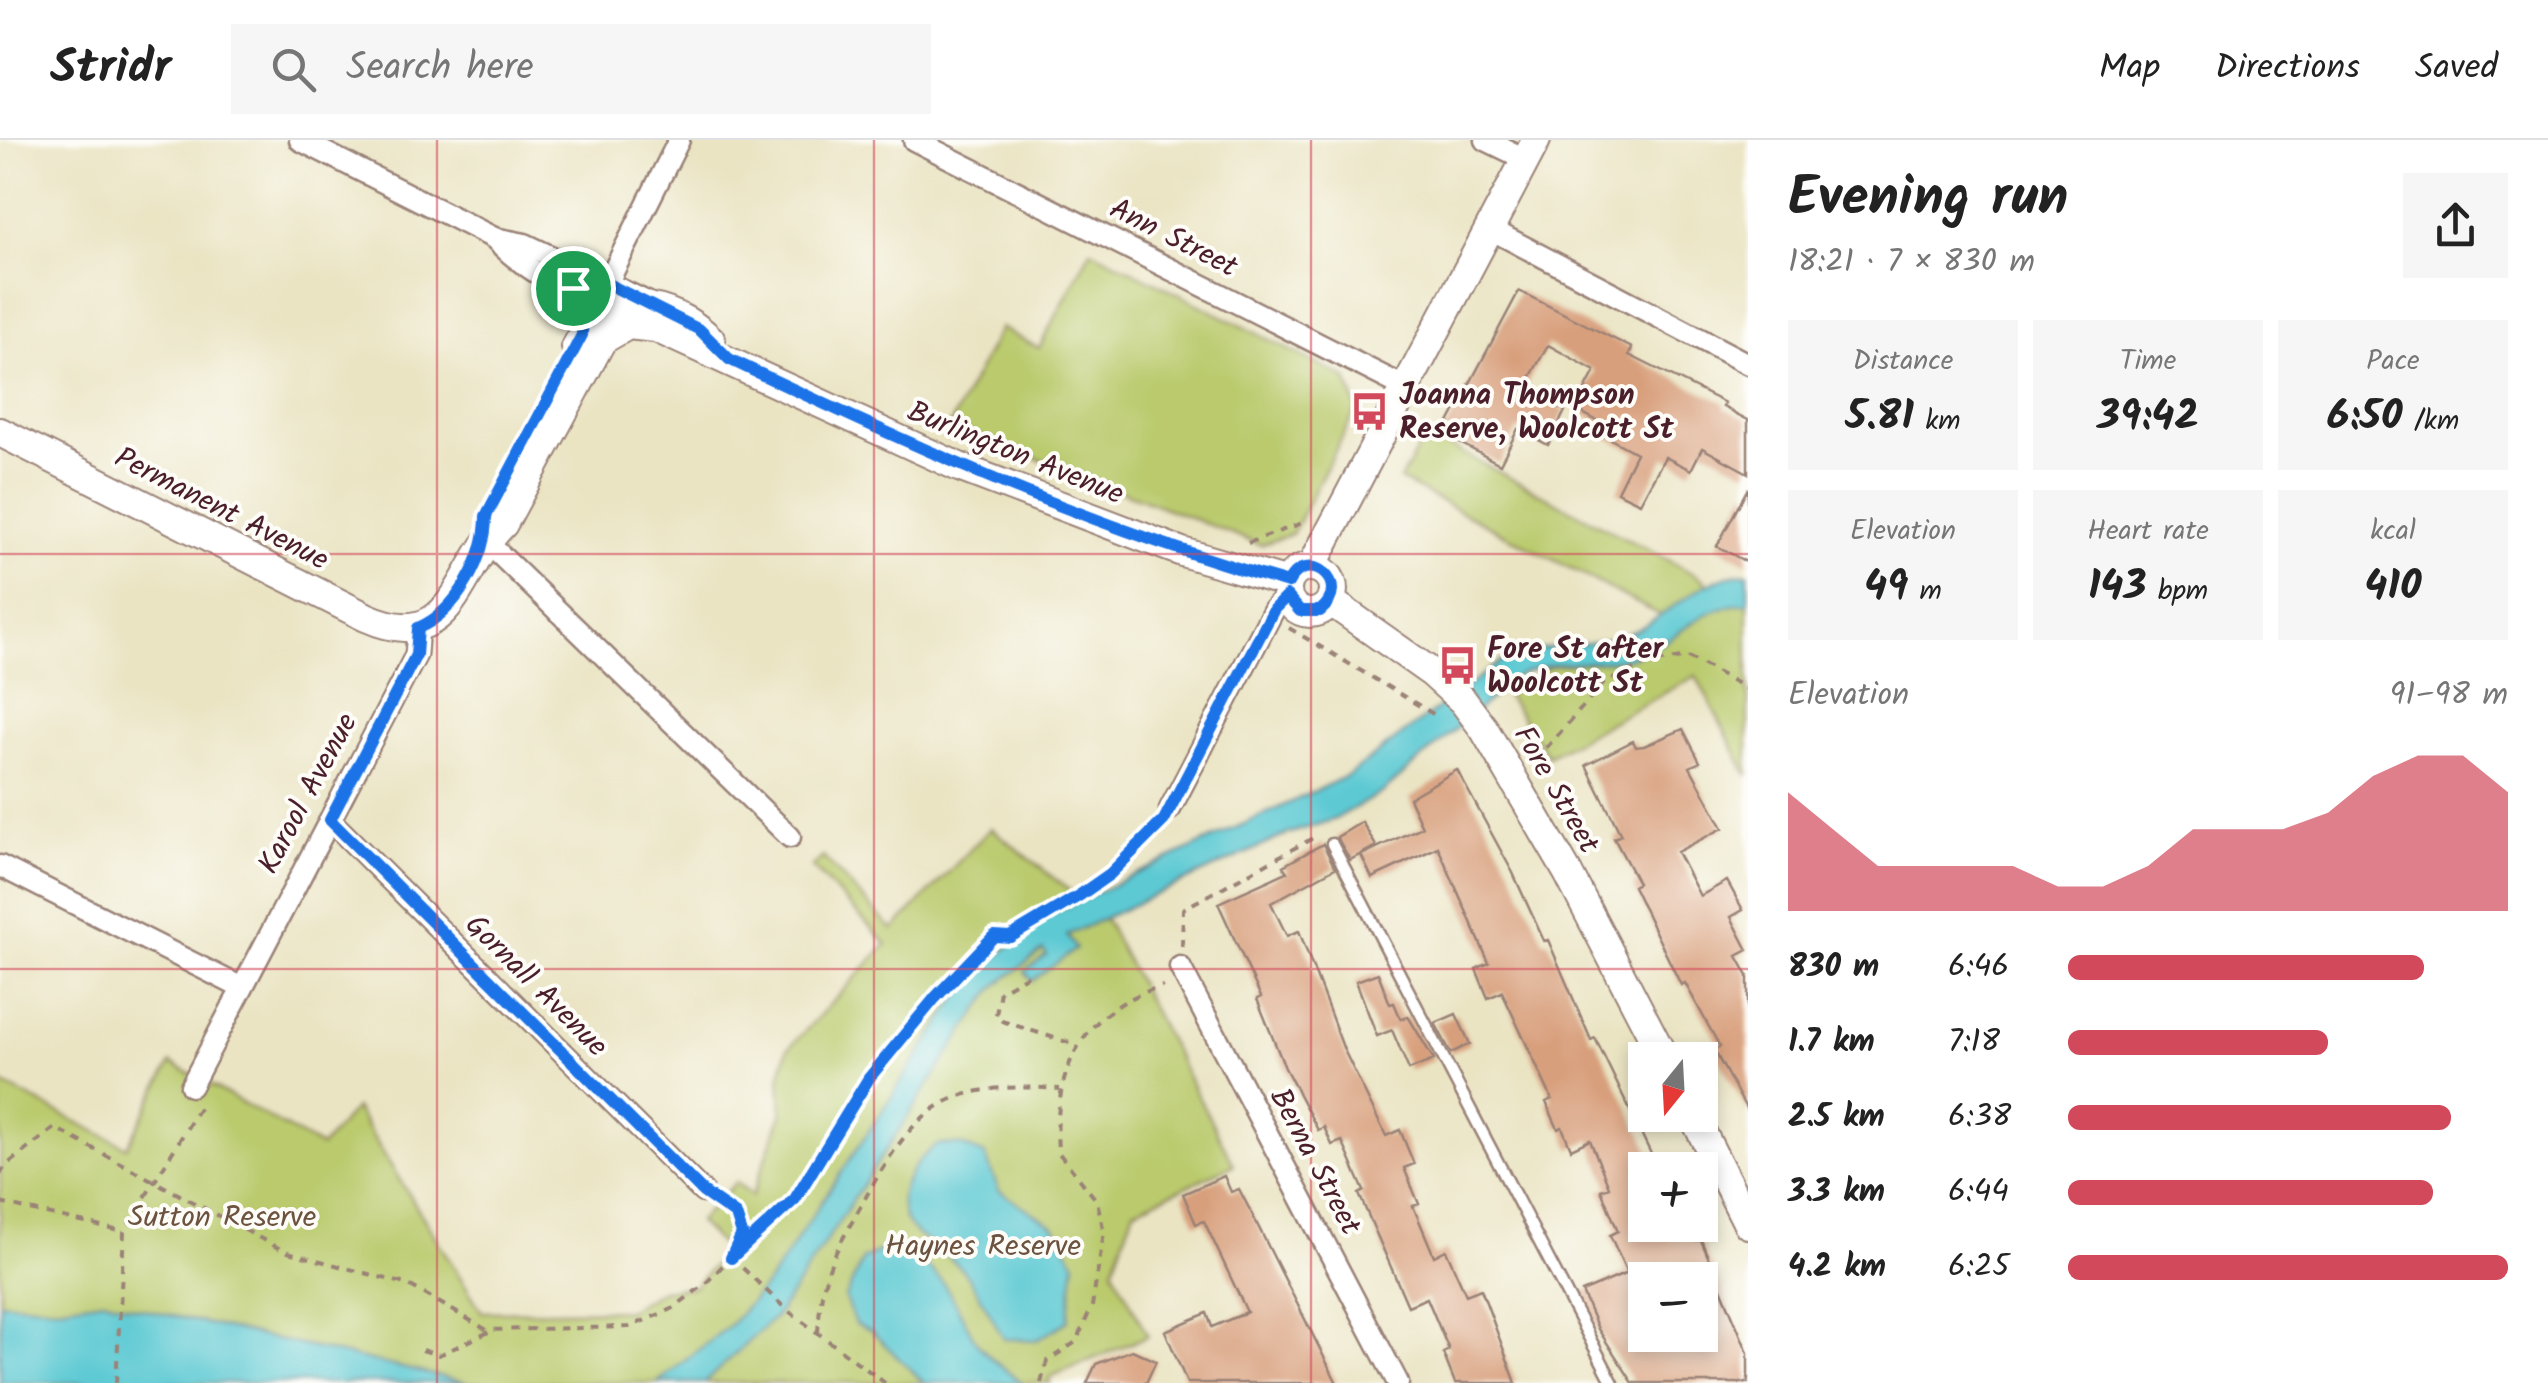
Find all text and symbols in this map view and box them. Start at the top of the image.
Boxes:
search box [231,24,931,114]
text: Stridr [50,31,171,107]
text: Search here [346,39,534,99]
text: Map [2099,41,2160,97]
text: Directions [2215,41,2360,97]
text: Saved [2415,41,2498,97]
icon: search [266,42,321,97]
text: Evening run [1788,156,2068,243]
button: share [2403,173,2508,278]
street label: Ann Street [1101,186,1246,292]
text: 18:21 · 7 × 830 m [1788,237,2035,288]
pin [531,246,616,331]
icon: arrive [546,261,601,316]
text: Distance [1853,339,1953,384]
text: Time [2120,339,2176,384]
text: Pace [2366,339,2420,384]
place label: Joanna Thompson Reserve, Woolcott St [1399,372,1674,454]
text: 5.81 [1845,384,1914,451]
text: 39:42 [2097,384,2199,451]
text: 6:50 [2327,384,2403,451]
street label: Burlington Avenue [900,389,1131,519]
bus stop icon: Joanna Thompson Reserve, Woolcott St [1348,390,1390,432]
text: km [1914,399,1961,444]
text: /km [2403,399,2459,444]
street label: Permanent Avenue [105,435,337,585]
text: Elevation [1850,509,1956,554]
text: Heart rate [2087,509,2209,554]
text: kcal [2370,509,2416,554]
text: 49 [1864,554,1908,621]
text: 143 [2088,554,2146,621]
text: 410 [2364,554,2422,621]
text: m [1908,569,1942,614]
text: bpm [2146,569,2208,614]
place label: Fore St after Woolcott St [1487,626,1664,708]
bus stop icon: Fore St after Woolcott St [1436,644,1478,686]
text: Elevation [1788,670,1909,721]
text: 91–98 m [2390,670,2508,721]
street label: Karool Avenue [246,705,371,883]
street label: Fore Street [1499,717,1611,863]
street label: Gornall Avenue [453,903,619,1069]
text: 830 m [1788,942,1879,993]
text: 6:46 [1948,942,2009,993]
text: 1.7 km [1788,1017,1875,1068]
text: 7:18 [1948,1017,2000,1068]
north arrow [1628,1042,1718,1132]
map controls [1628,1042,1718,1352]
street label: Berna Street [1255,1080,1373,1244]
text: 2.5 km [1788,1092,1885,1143]
text: 6:38 [1948,1092,2011,1143]
button: + [1628,1152,1718,1242]
text: 3.3 km [1788,1167,1885,1218]
text: 6:44 [1948,1167,2009,1218]
park label: Sutton Reserve [128,1194,316,1242]
park label: Haynes Reserve [885,1223,1081,1271]
text: 4.2 km [1788,1242,1886,1293]
text: 6:25 [1948,1242,2009,1293]
button: − [1628,1262,1718,1352]

